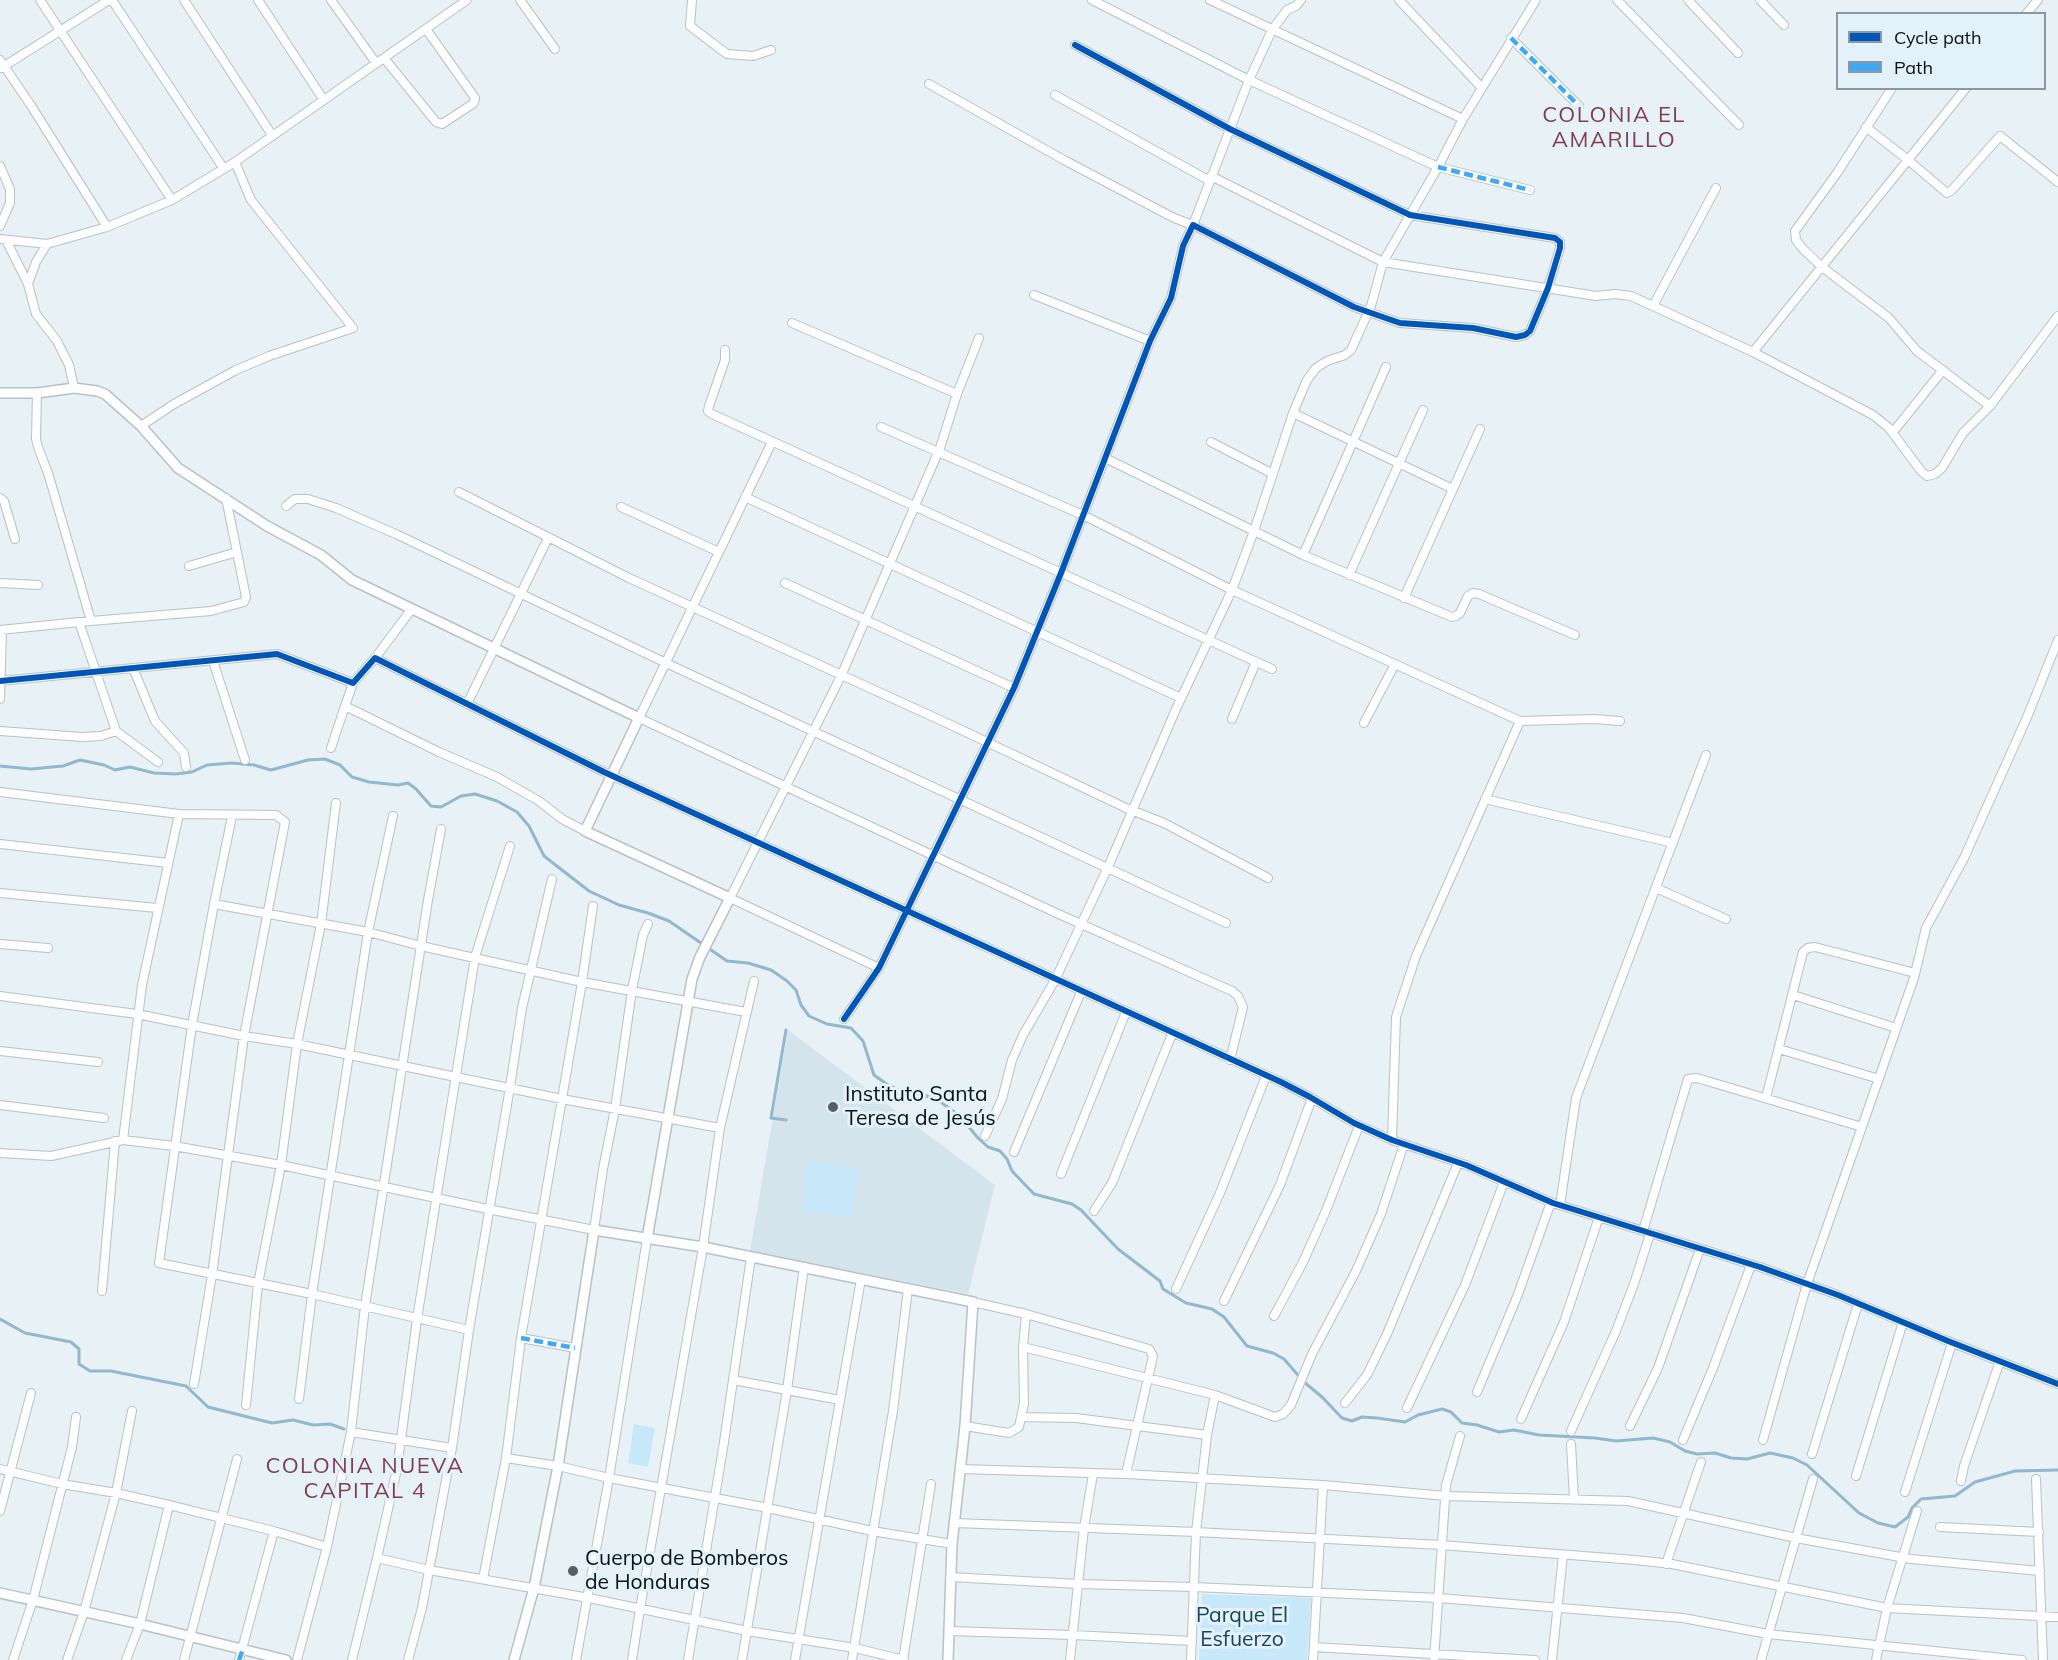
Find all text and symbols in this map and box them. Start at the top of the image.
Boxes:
legend [1836,12,2046,90]
text: Cycle path [1894,26,1981,49]
text: Path [1894,56,1933,79]
district label: COLONIA EL AMARILLO [1542,102,1686,154]
place label: Instituto Santa Teresa de Jesús [845,1082,996,1132]
marker: Instituto Santa Teresa de Jesús [826,1100,840,1114]
district label: COLONIA NUEVA CAPITAL 4 [266,1453,464,1504]
place label: Cuerpo de Bomberos de Honduras [585,1546,788,1596]
marker: Cuerpo de Bomberos de Honduras [566,1564,580,1578]
park label: Parque El Esfuerzo [1196,1603,1288,1653]

